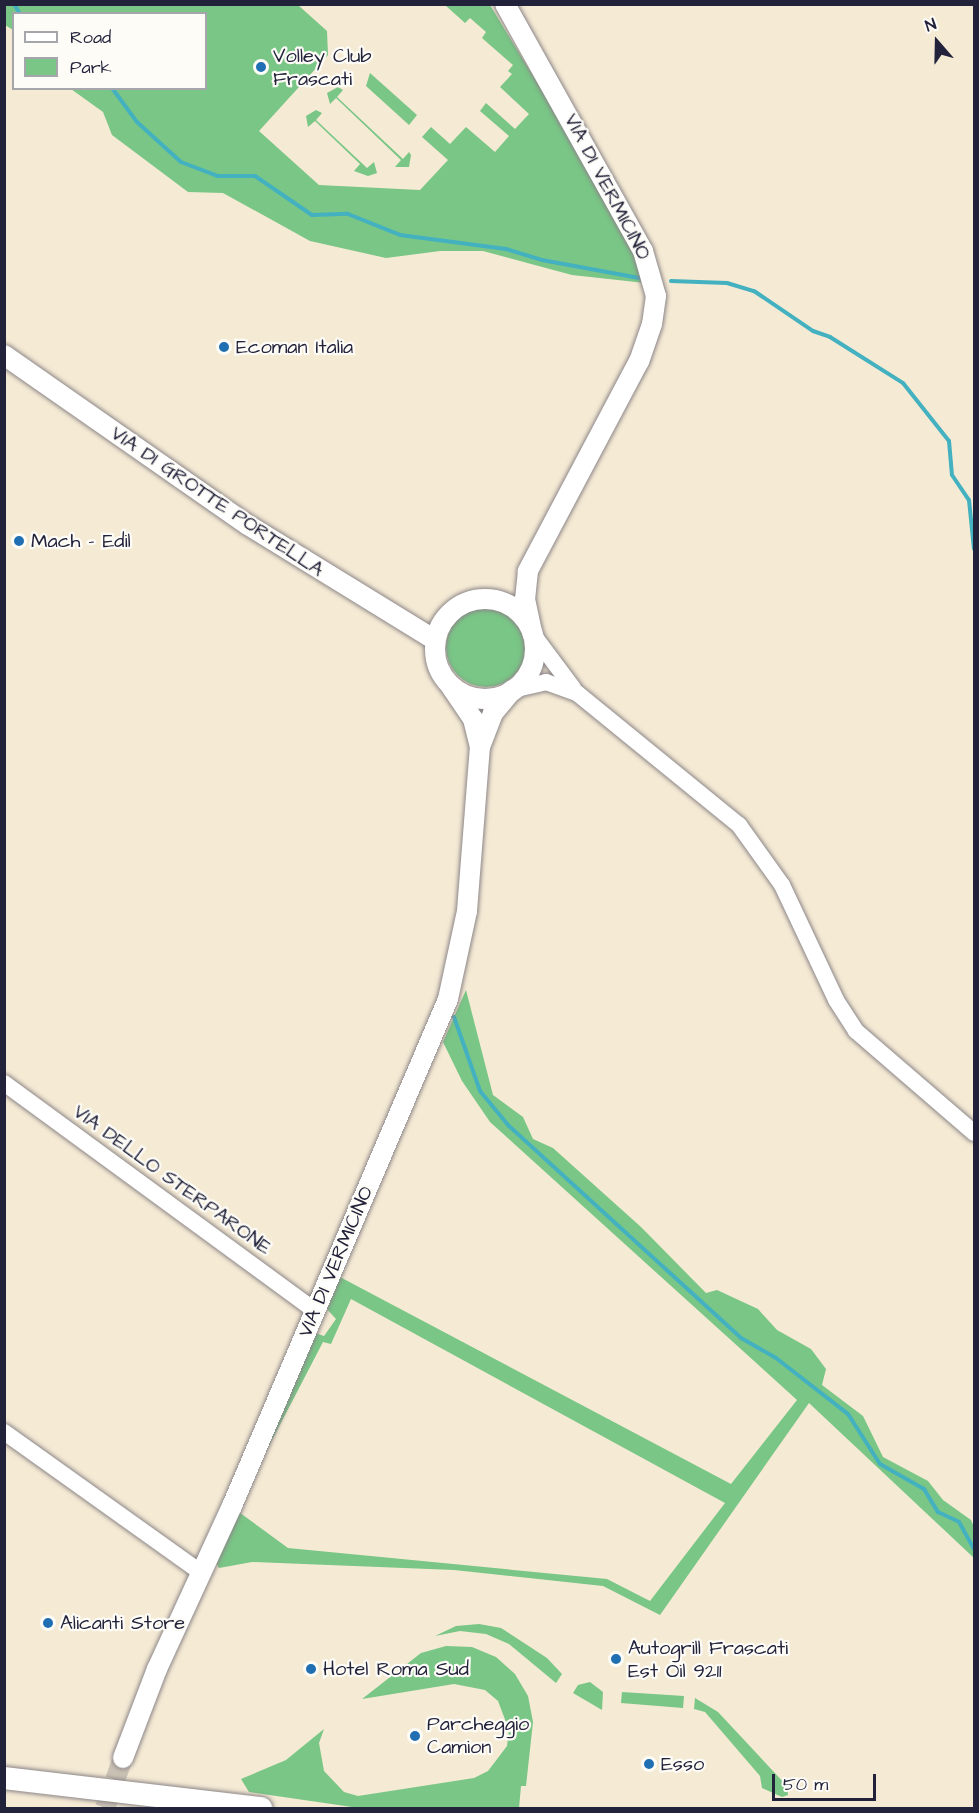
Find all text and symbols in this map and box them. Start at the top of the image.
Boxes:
legend [12,12,207,90]
north arrow [907,12,967,72]
text: N [922,13,939,37]
text: Road [70,25,111,50]
place label: Volley Club Frascati [273,44,372,91]
text: Park [70,55,112,80]
marker: Volley Club Frascati [254,60,268,74]
street label: VIA DI VERMICINO [558,110,656,264]
place label: Ecoman Italia [236,335,353,359]
marker: Ecoman Italia [217,340,231,354]
street label: VIA DI GROTTE PORTELLA [106,422,328,582]
place label: Mach - Edil [31,529,131,553]
marker: Mach - Edil [12,534,26,548]
street label: VIA DELLO STERPARONE [68,1100,276,1260]
street label: VIA DI VERMICINO [293,1183,379,1341]
place label: Alicanti Store [60,1611,185,1635]
marker: Alicanti Store [41,1616,55,1630]
place label: Autogrill Frascati Est Oil 9211 [628,1636,788,1683]
marker: Autogrill Frascati Est Oil 9211 [609,1652,623,1666]
place label: Hotel Roma Sud [323,1657,469,1681]
marker: Hotel Roma Sud [304,1662,318,1676]
place label: Parcheggio Camion [427,1712,529,1759]
marker: Parcheggio Camion [408,1729,422,1743]
place label: Esso [661,1752,704,1776]
marker: Esso [642,1757,656,1771]
scale bar [775,1762,878,1800]
text: 50 m [783,1772,828,1797]

